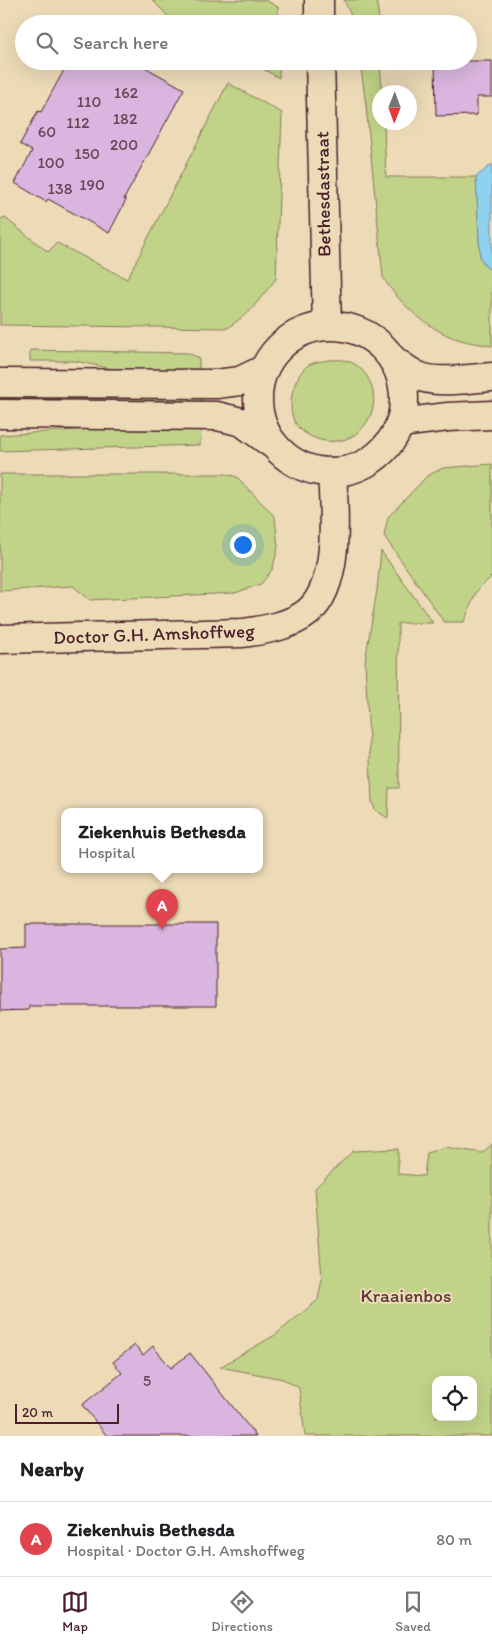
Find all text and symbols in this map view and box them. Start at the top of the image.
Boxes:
search box [15,15,477,70]
icon: search [33,29,61,57]
text: Search here [73,31,168,54]
house number: 162 [114,83,139,102]
north arrow [372,85,417,130]
house number: 110 [77,92,101,111]
house number: 182 [113,109,138,128]
house number: 112 [66,113,90,132]
house number: 60 [38,122,56,141]
street label: Bethesdastraat [310,131,336,257]
house number: 200 [110,135,138,154]
house number: 150 [74,144,100,163]
house number: 100 [37,153,65,172]
house number: 190 [79,175,105,194]
house number: 138 [48,179,73,198]
your location [230,532,256,558]
street label: Doctor G.H. Amshoffweg [53,619,255,649]
popup [61,808,263,873]
text: Ziekenhuis Bethesda [78,820,246,843]
text: Hospital [78,843,135,862]
pin: A [146,889,178,930]
park label: Kraaienbos [361,1284,451,1307]
house number: 5 [143,1371,151,1390]
map controls [432,1376,477,1421]
button: locate [432,1376,477,1421]
scale bar [15,1401,119,1424]
text: 20 m [22,1404,53,1421]
text: Nearby [20,1456,84,1481]
text: Ziekenhuis Bethesda [67,1518,235,1541]
text: A [31,1530,41,1549]
text: 80 m [436,1530,472,1549]
text: Hospital · Doctor G.H. Amshoffweg [67,1541,305,1560]
tab: Map [61,1588,89,1635]
tab: Directions [211,1588,273,1635]
tab: Saved [395,1588,431,1635]

